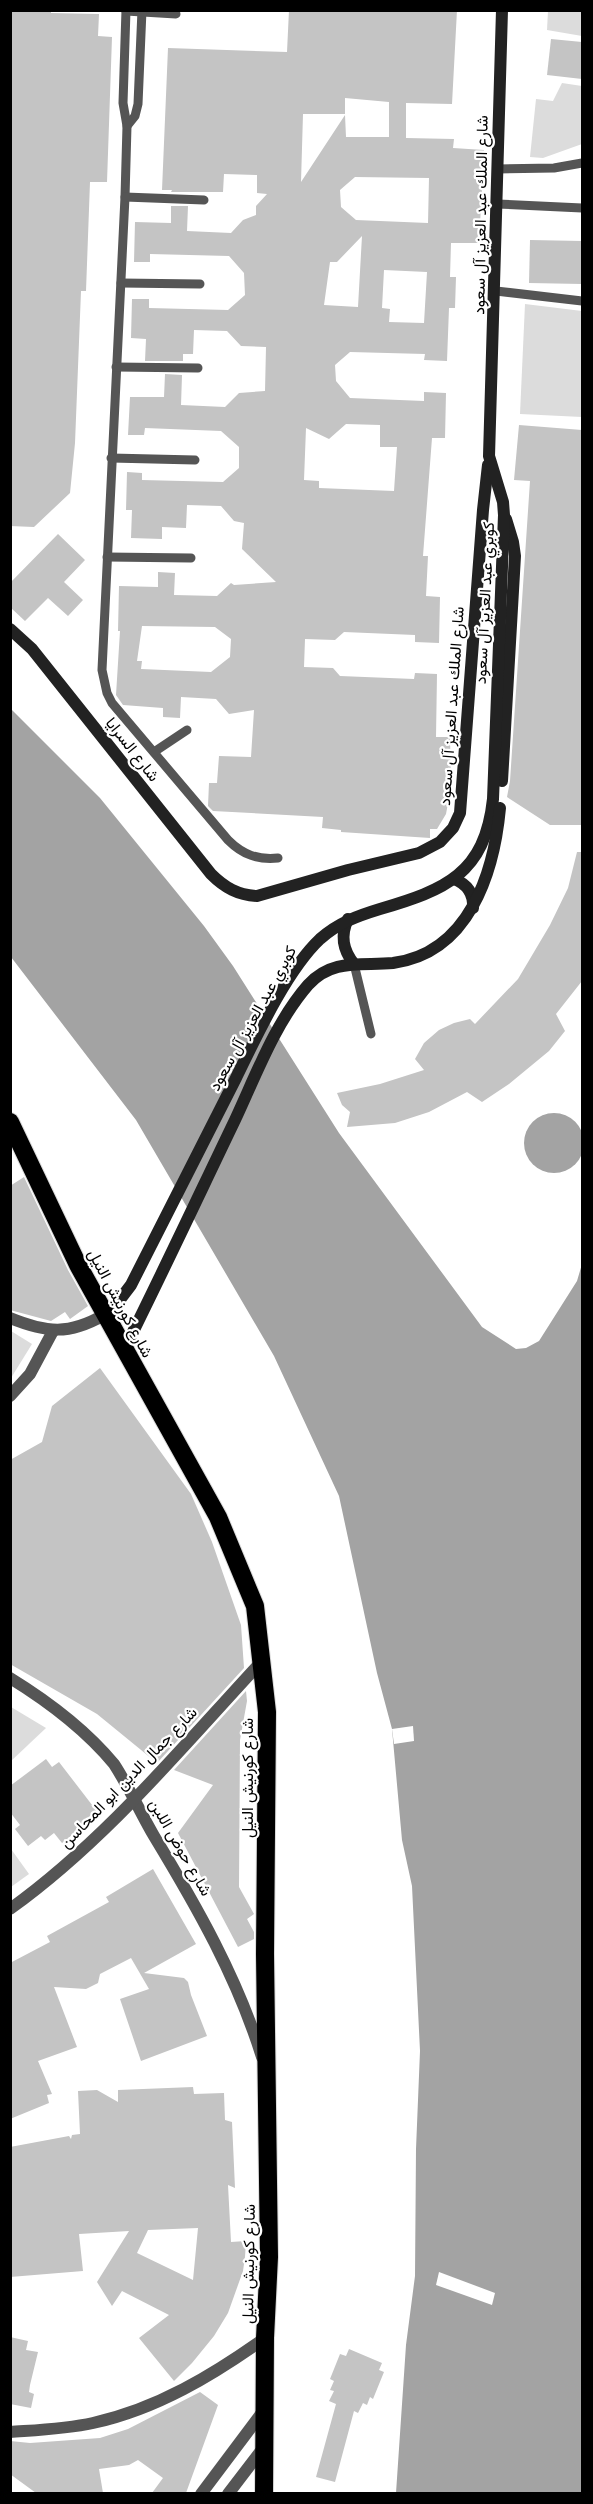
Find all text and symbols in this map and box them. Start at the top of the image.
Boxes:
street label: شارع الملك عبد العزيز آل سعود [467,115,494,315]
street label: كوبري عبد العزيز آل سعود [469,521,502,685]
street label: شارع الملك عبد العزيز آل سعود [433,606,470,806]
street label: شارع السرايا [100,712,165,786]
street label: كوبري عبد العزيز آل سعود [203,942,304,1096]
street label: شارع كورنيش النيل [82,1245,159,1362]
street label: شارع جمال الدين ابو المحاسن [54,1701,202,1853]
street label: شارع كورنيش النيل [236,1718,259,1838]
street label: شارع حوض اللبن [143,1794,218,1900]
street label: شارع كورنيش النيل [236,2204,261,2324]

